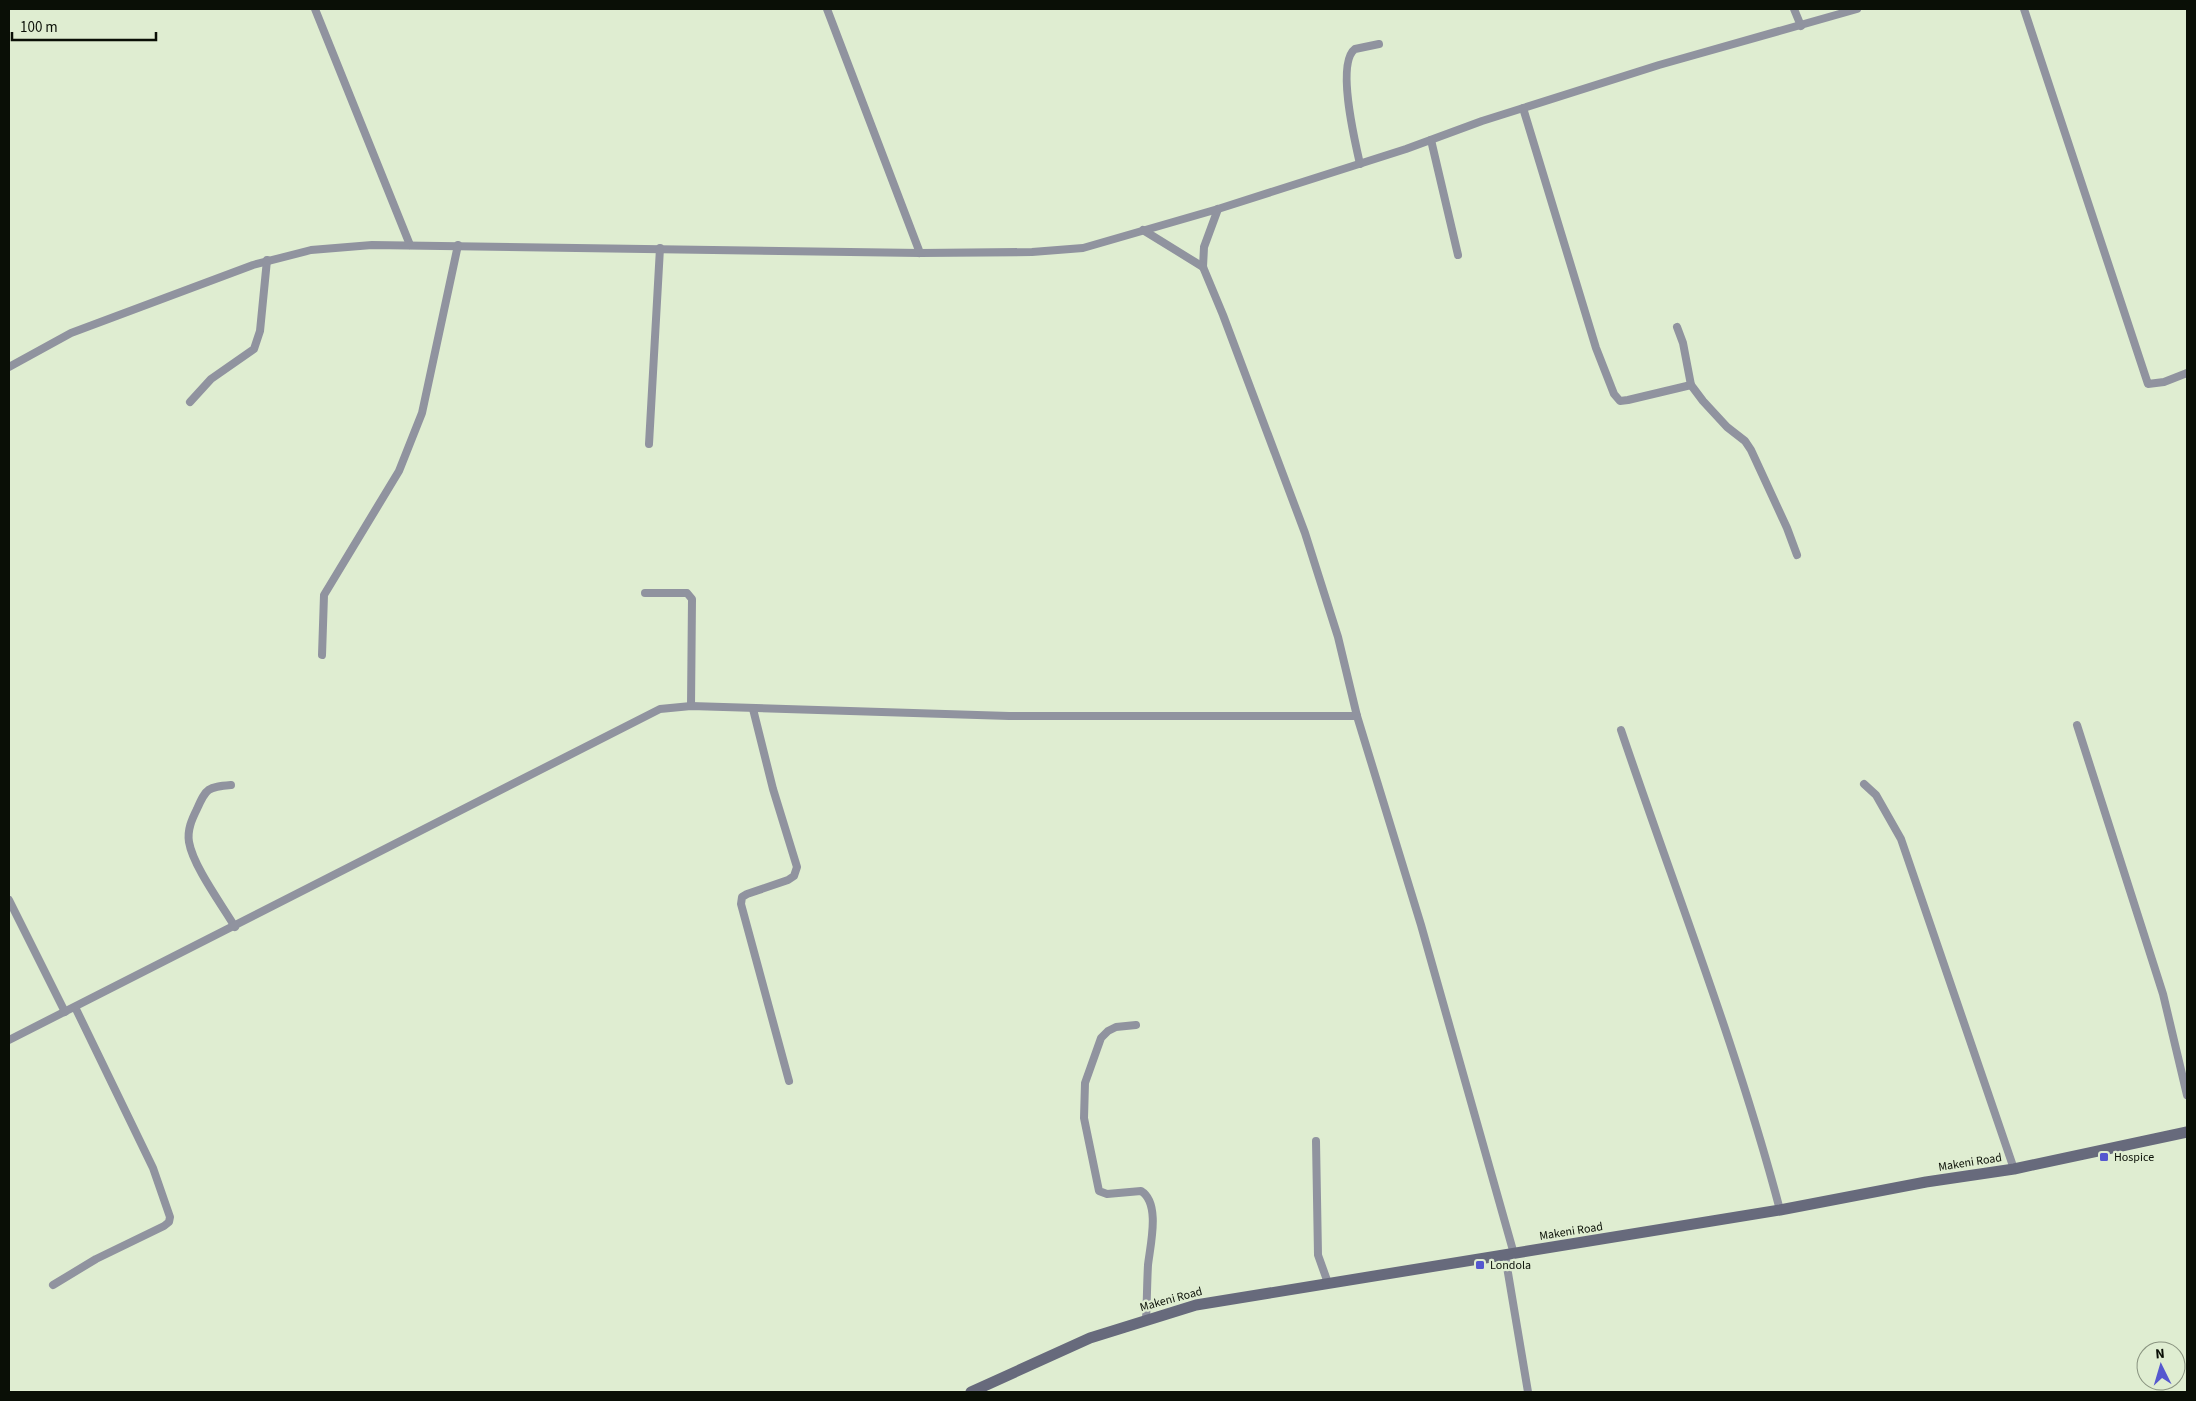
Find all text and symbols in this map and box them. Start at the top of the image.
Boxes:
scale bar [12,10,156,42]
text: 100 m [20,17,58,38]
street label: Makeni Road [1937,1149,2003,1176]
place label: Hospice [2114,1149,2154,1166]
marker: Hospice [2098,1151,2110,1163]
street label: Makeni Road [1538,1218,1604,1245]
place label: Londola [1490,1257,1531,1274]
marker: Londola [1474,1259,1486,1271]
street label: Makeni Road [1138,1283,1204,1316]
north arrow [2136,1341,2186,1391]
text: N [2154,1344,2165,1364]

